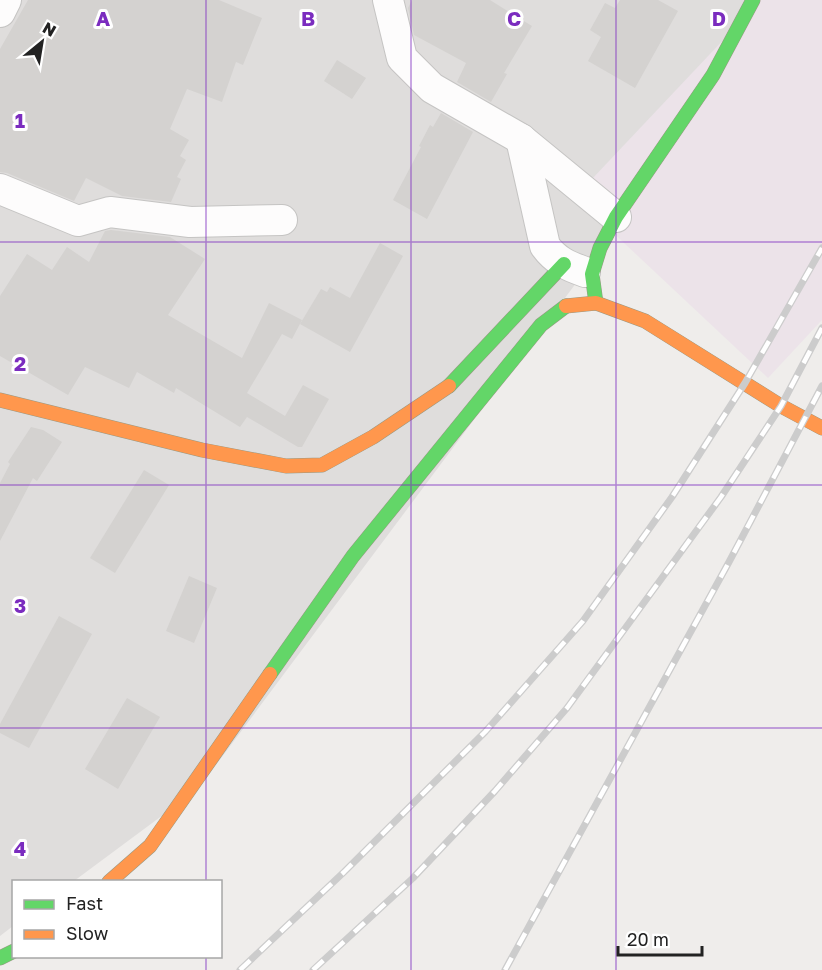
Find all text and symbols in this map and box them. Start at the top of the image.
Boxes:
text: A [96,6,110,30]
text: B [301,6,315,30]
text: C [507,6,521,30]
text: D [712,6,726,30]
north arrow [12,12,72,72]
text: N [39,17,60,41]
text: 1 [15,108,25,132]
text: 2 [14,351,26,375]
text: 3 [14,593,26,617]
text: 4 [14,836,26,860]
legend [12,880,222,958]
text: Fast [66,892,103,914]
scale bar [618,919,702,957]
text: Slow [66,922,109,944]
text: 20 m [627,928,669,950]

